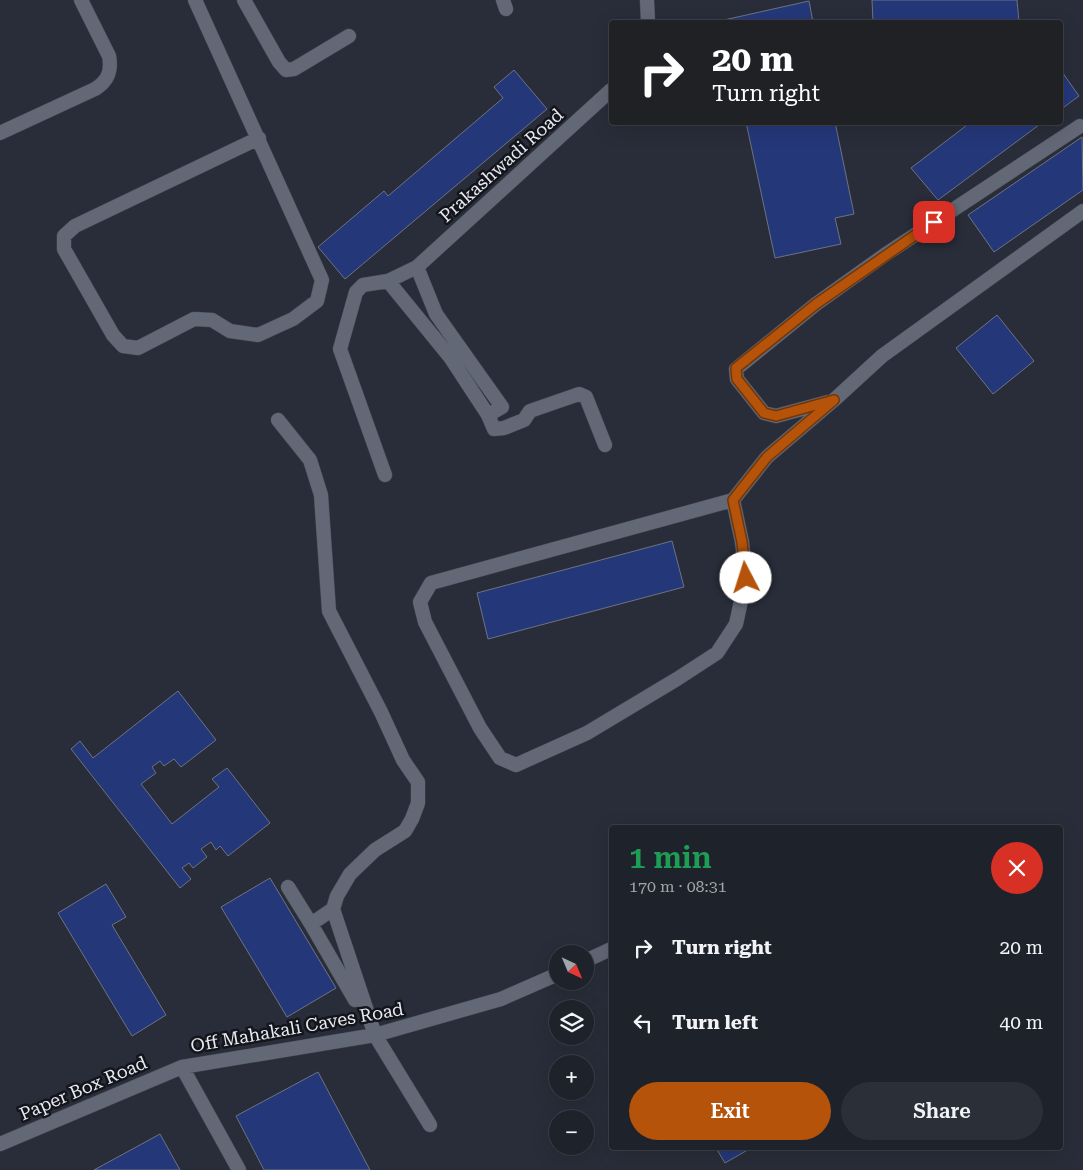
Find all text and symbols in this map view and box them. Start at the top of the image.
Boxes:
text: 20 m [712,39,794,80]
icon: right [629,40,694,105]
text: Turn right [712,81,820,106]
street label: Prakashwadi Road [435,104,568,226]
pin [913,201,955,243]
icon: arrive [920,208,948,236]
position arrow [719,551,771,603]
text: 1 min [629,840,712,875]
button: close [991,842,1043,894]
text: 170 m · 08:31 [629,877,727,896]
icon: right [629,934,657,962]
text: Turn right [672,936,772,959]
text: 20 m [1000,936,1043,959]
north arrow [549,945,594,990]
map controls [549,945,594,1155]
street label: Off Mahakali Caves Road [189,998,406,1056]
button: layers [549,1000,594,1045]
icon: left [629,1009,657,1037]
text: Turn left [672,1011,758,1034]
text: 40 m [1000,1011,1043,1034]
street label: Paper Box Road [16,1051,150,1124]
button: + [549,1055,594,1100]
button: Exit [629,1082,831,1140]
button: Share [841,1082,1043,1140]
button: − [549,1110,594,1155]

